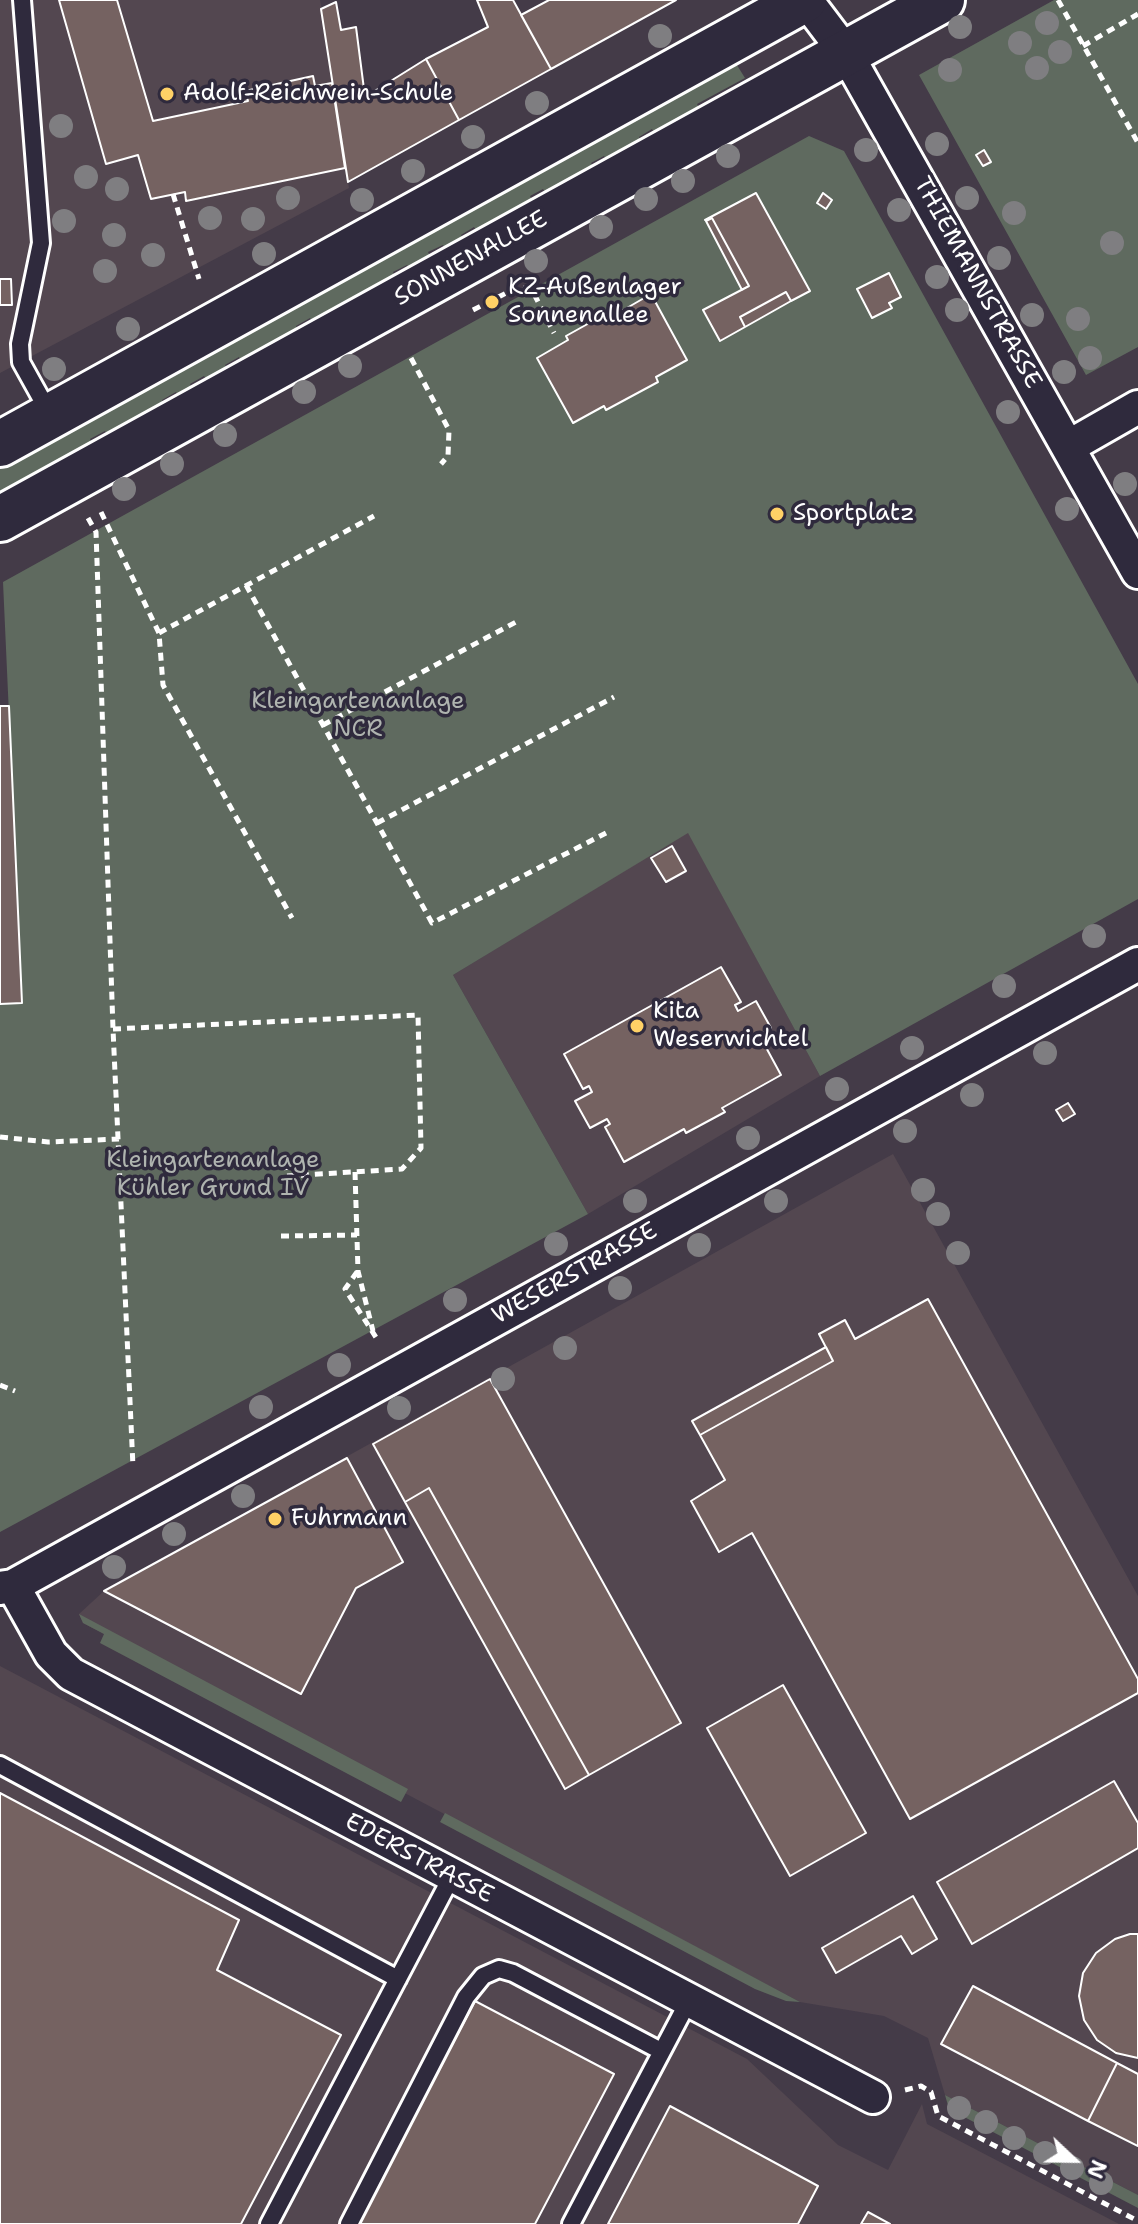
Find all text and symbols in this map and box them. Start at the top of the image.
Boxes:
place label: Adolf-Reichwein-Schule [183,80,453,108]
marker: Adolf-Reichwein-Schule [158,85,176,103]
street label: THIEMANNSTRASSE [907,172,1047,394]
street label: SONNENALLEE [389,205,553,313]
place label: KZ-Außenlager Sonnenallee [508,274,682,330]
marker: KZ-Außenlager Sonnenallee [483,293,501,311]
place label: Sportplatz [793,500,914,528]
marker: Sportplatz [768,505,786,523]
park label: Kleingartenanlage NCR [251,688,465,744]
place label: Kita Weserwichtel [653,998,808,1054]
marker: Kita Weserwichtel [628,1017,646,1035]
park label: Kleingartenanlage Kühler Grund IV [106,1147,320,1203]
street label: WESERSTRASSE [487,1217,663,1331]
place label: Fuhrmann [291,1505,407,1533]
marker: Fuhrmann [266,1510,284,1528]
street label: EDERSTRASSE [340,1808,498,1910]
north arrow [1034,2120,1114,2200]
text: N [1080,2156,1113,2183]

